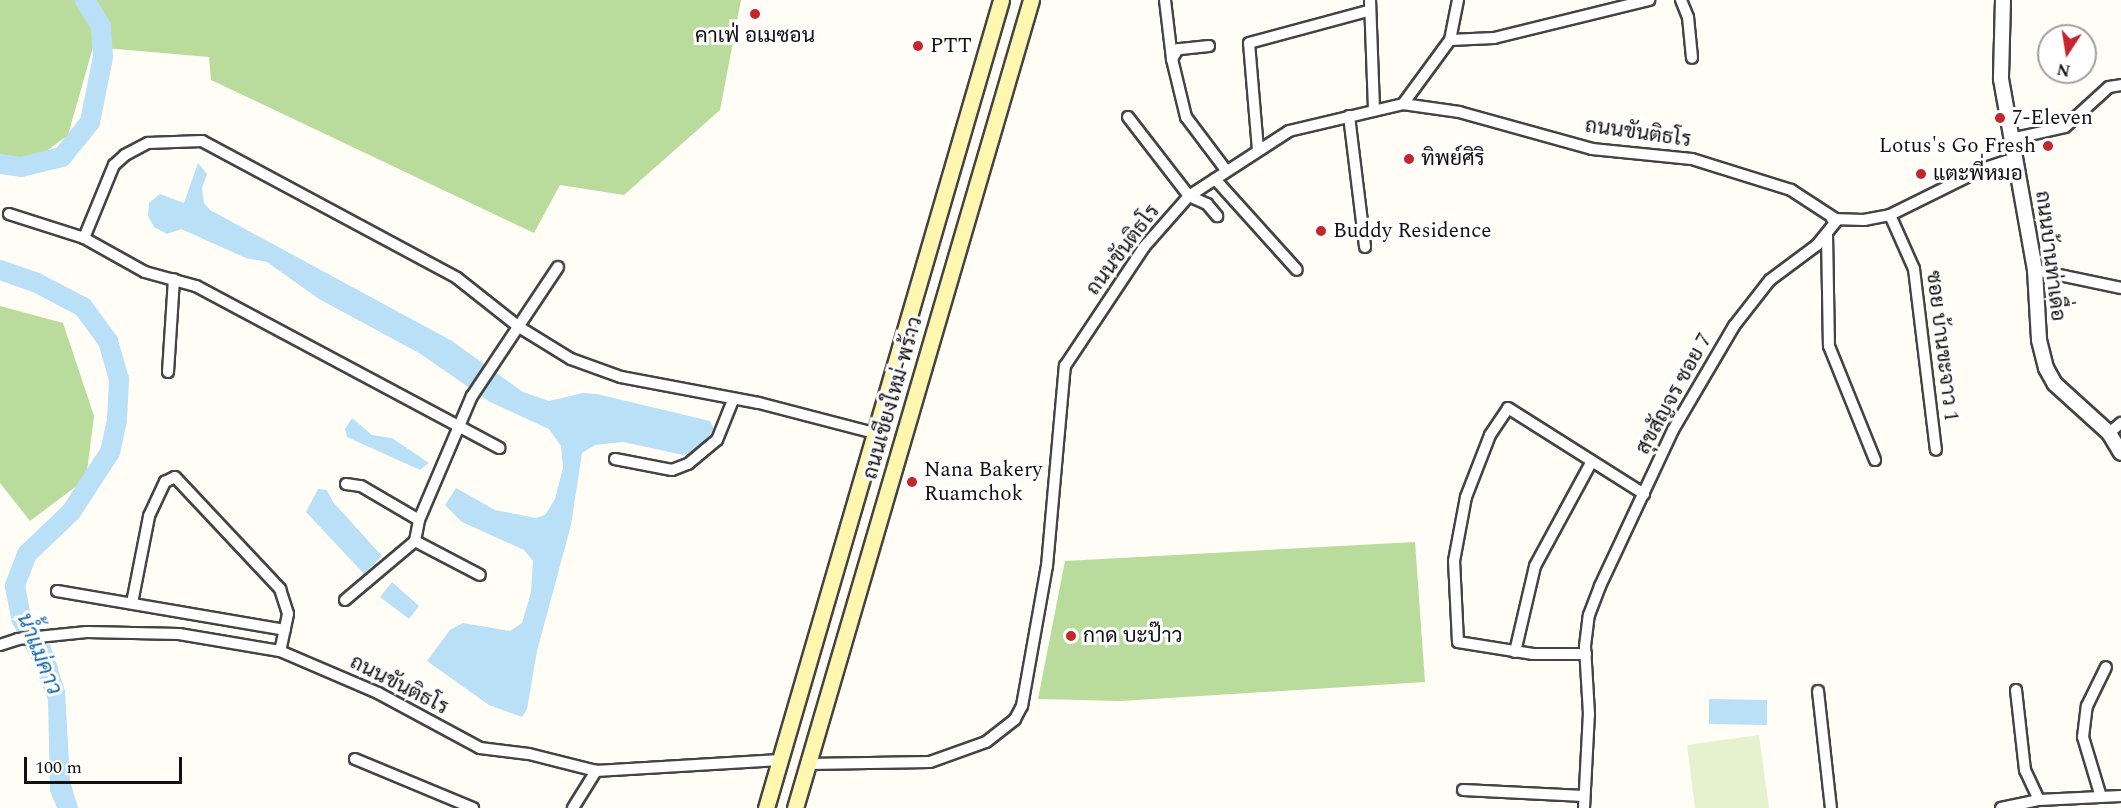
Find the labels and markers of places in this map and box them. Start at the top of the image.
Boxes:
marker: คาเฟ่ อเมซอน [748,7,762,21]
place label: คาเฟ่ อเมซอน [695,23,815,49]
place label: PTT [930,33,972,59]
marker: PTT [911,39,925,53]
place label: 7-Eleven [2012,105,2093,131]
marker: 7-Eleven [1993,111,2007,125]
place label: Lotus's Go Fresh [1879,133,2036,159]
marker: Lotus's Go Fresh [2041,139,2055,153]
place label: ทิพย์ศิริ [1421,146,1485,172]
marker: ทิพย์ศิริ [1402,152,1416,166]
place label: แตะพี่หมอ [1933,161,2023,187]
marker: แตะพี่หมอ [1914,167,1928,181]
place label: Buddy Residence [1333,218,1491,244]
marker: Buddy Residence [1314,224,1328,238]
place label: Nana Bakery Ruamchok [924,457,1042,507]
marker: Nana Bakery Ruamchok [905,475,919,489]
place label: กาด บะป๊าว [1083,623,1182,649]
marker: กาด บะป๊าว [1064,629,1078,643]

